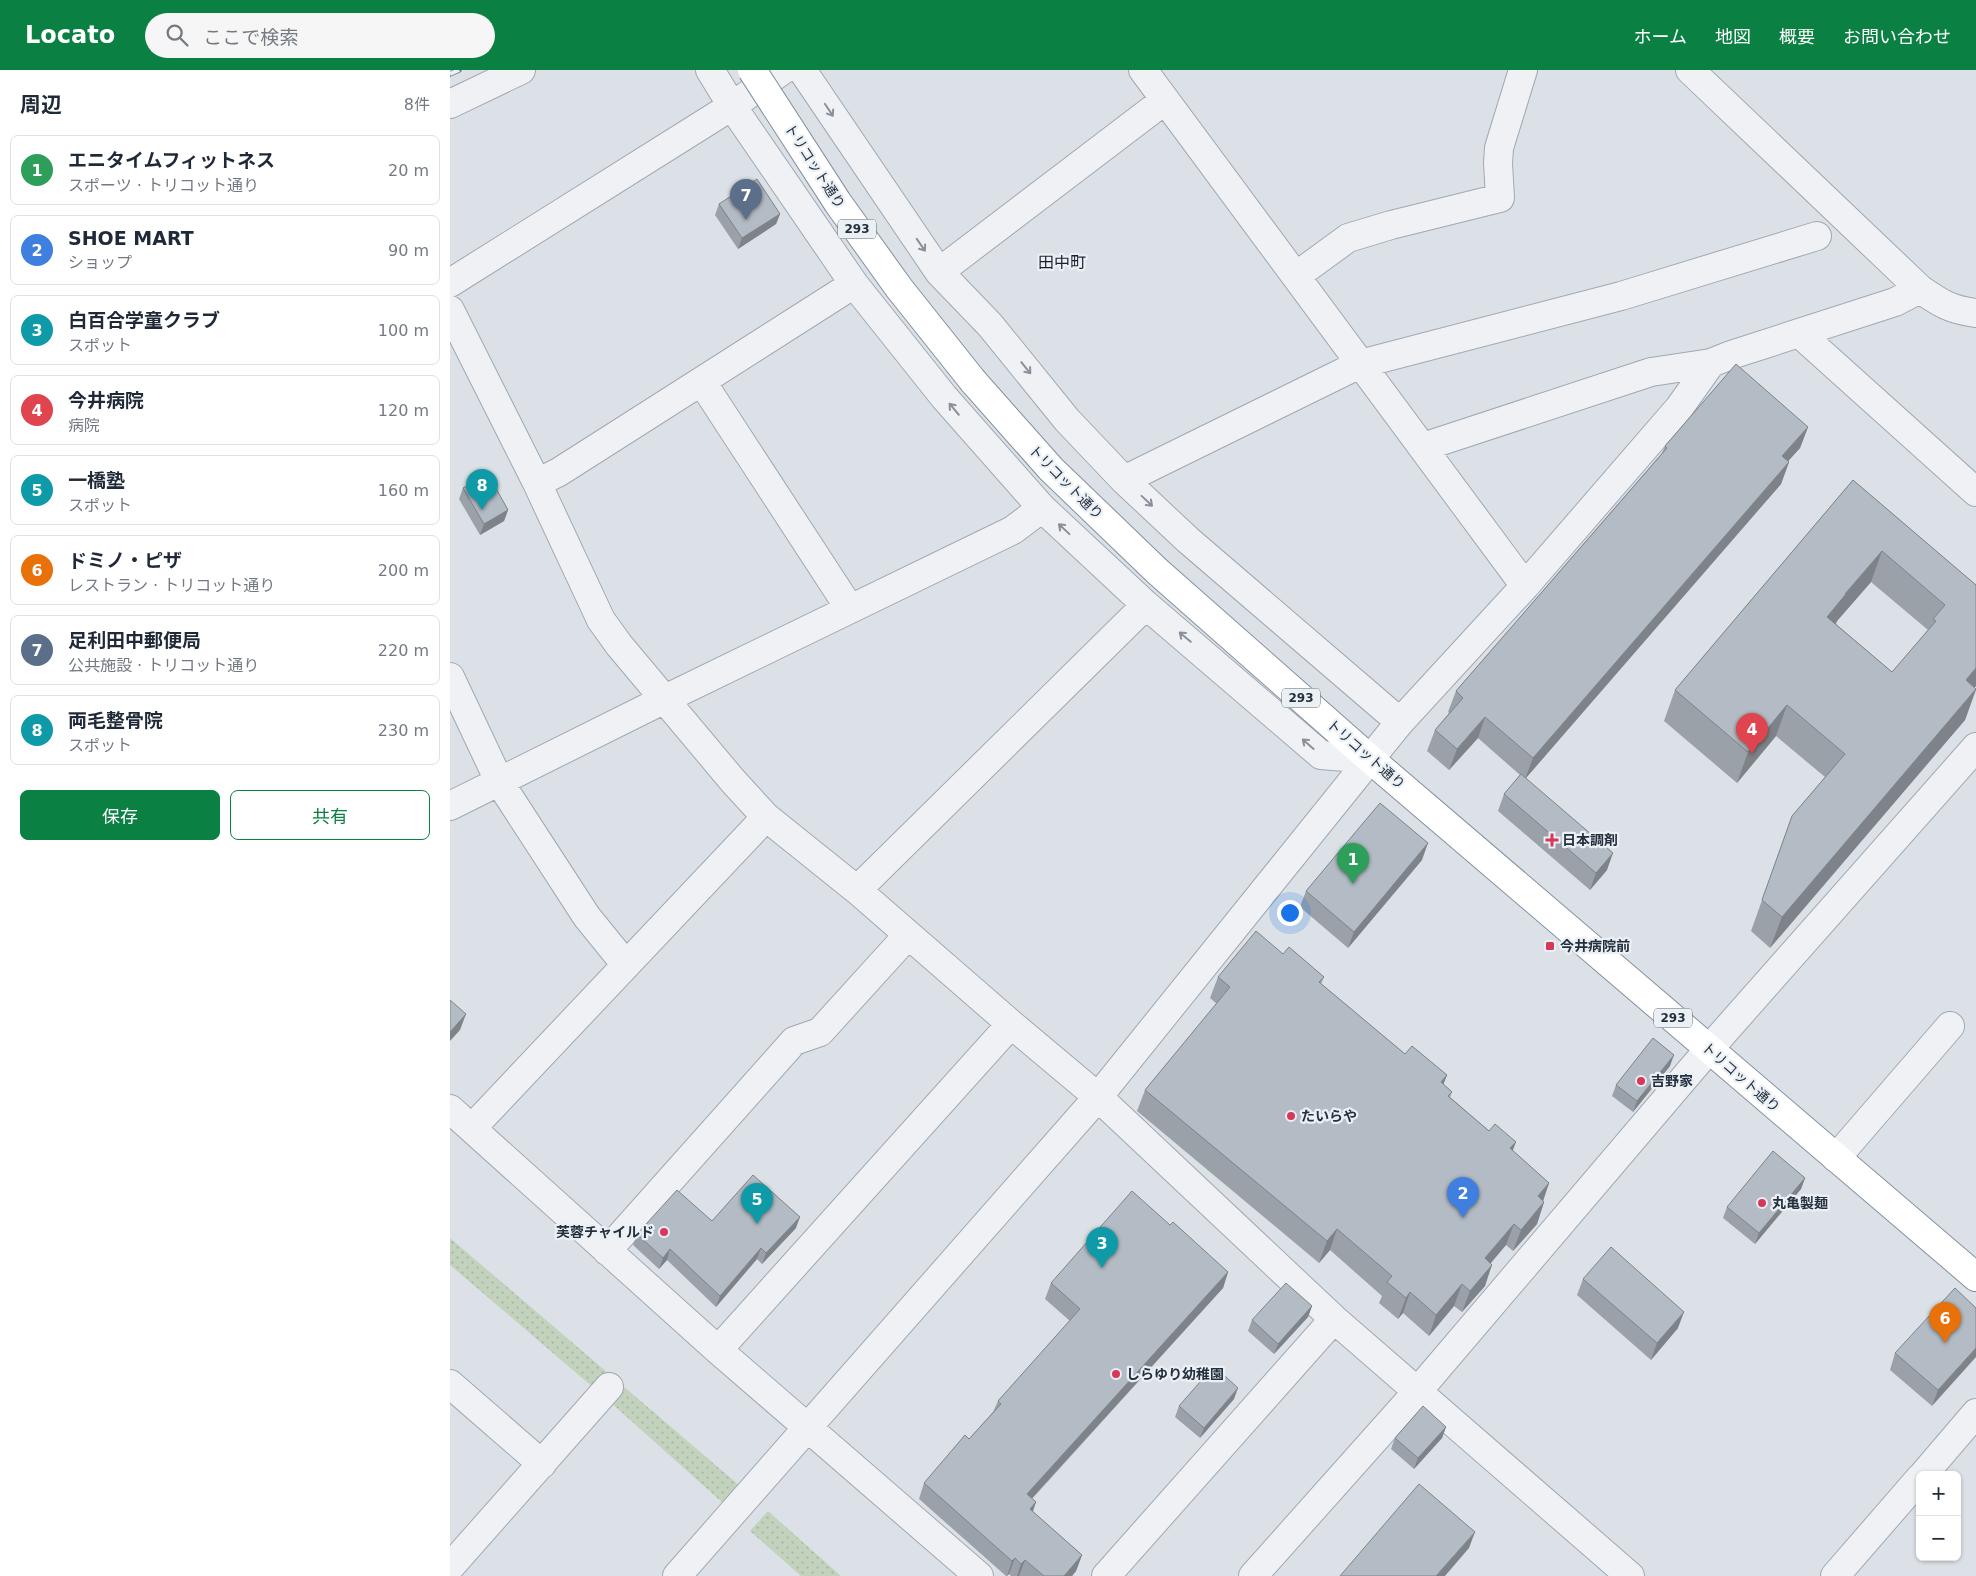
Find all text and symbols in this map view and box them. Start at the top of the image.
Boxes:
search box [145,13,495,58]
text: Locato [25,21,115,49]
icon: search [163,21,191,49]
text: ここで検索 [203,26,298,48]
text: ホーム [1634,26,1687,47]
text: 地図 [1715,26,1751,47]
text: 概要 [1779,26,1815,47]
text: お問い合わせ [1843,26,1951,47]
text: 周辺 [20,93,62,117]
text: 8件 [404,95,430,114]
one-way arrow [824,103,834,117]
street label: トリコット通り [782,121,848,211]
text: エニタイムフィットネス [68,149,275,171]
text: 1 [31,161,43,180]
text: 20 m [388,161,429,180]
text: スポーツ · トリコット通り [68,176,259,195]
pin: 7 [730,179,762,220]
road number: 293 [838,220,876,238]
text: SHOE MART [68,227,194,249]
one-way arrow [915,238,926,251]
text: 2 [31,241,43,260]
text: 90 m [388,241,429,260]
text: ショップ [68,253,132,272]
district label: 田中町 [1038,253,1086,272]
text: 白百合学童クラブ [68,309,220,331]
text: 3 [31,321,43,340]
text: 100 m [378,321,429,340]
text: スポット [68,336,132,355]
one-way arrow [1020,361,1031,374]
text: 今井病院 [68,389,144,411]
text: 4 [31,401,43,420]
text: 120 m [378,401,429,420]
one-way arrow [949,403,960,416]
text: 病院 [68,416,100,435]
street label: トリコット通り [1026,442,1106,522]
text: 一橋塾 [68,469,125,491]
pin: 8 [466,469,498,510]
text: 5 [31,481,43,500]
text: 160 m [378,481,429,500]
one-way arrow [1140,495,1153,507]
text: スポット [68,496,132,515]
one-way arrow [1058,523,1071,535]
text: ドミノ・ピザ [68,549,182,571]
text: 6 [31,561,43,580]
text: 200 m [378,561,429,580]
text: レストラン · トリコット通り [68,576,275,595]
text: 足利田中郵便局 [68,629,201,651]
one-way arrow [1179,632,1192,643]
text: 7 [31,641,43,660]
text: 220 m [378,641,429,660]
text: 公共施設 · トリコット通り [68,656,259,675]
road number: 293 [1282,688,1320,708]
text: 両毛整骨院 [68,709,163,731]
pin: 4 [1736,713,1768,754]
street label: トリコット通り [1324,716,1408,792]
text: 8 [31,721,43,740]
text: 230 m [378,721,429,740]
text: スポット [68,736,132,755]
one-way arrow [1302,738,1315,749]
button: 保存 [20,790,220,840]
button: 共有 [230,790,430,840]
place label: 日本調剤 [1562,832,1618,848]
marker: 日本調剤 [1546,834,1558,846]
pin: 1 [1337,843,1369,884]
your location [1277,900,1303,926]
place label: 今井病院前 [1560,938,1630,954]
marker: 今井病院前 [1544,940,1556,952]
road number: 293 [1654,1008,1692,1028]
street label: トリコット通り [1699,1039,1783,1115]
place label: 吉野家 [1651,1073,1693,1089]
marker: 吉野家 [1635,1075,1647,1087]
place label: たいらや [1301,1108,1357,1124]
marker: たいらや [1285,1110,1297,1122]
pin: 2 [1447,1177,1479,1218]
pin: 5 [741,1183,773,1224]
place label: 丸亀製麺 [1772,1195,1828,1211]
marker: 丸亀製麺 [1756,1197,1768,1209]
place label: 芙蓉チャイルド [556,1224,654,1240]
marker: 芙蓉チャイルド [658,1226,670,1238]
pin: 3 [1086,1227,1118,1268]
pin: 6 [1929,1302,1961,1343]
place label: しらゆり幼稚園 [1126,1366,1224,1382]
marker: しらゆり幼稚園 [1110,1368,1122,1380]
map controls [1916,1471,1961,1561]
button: + [1916,1471,1961,1516]
button: − [1916,1516,1961,1561]

